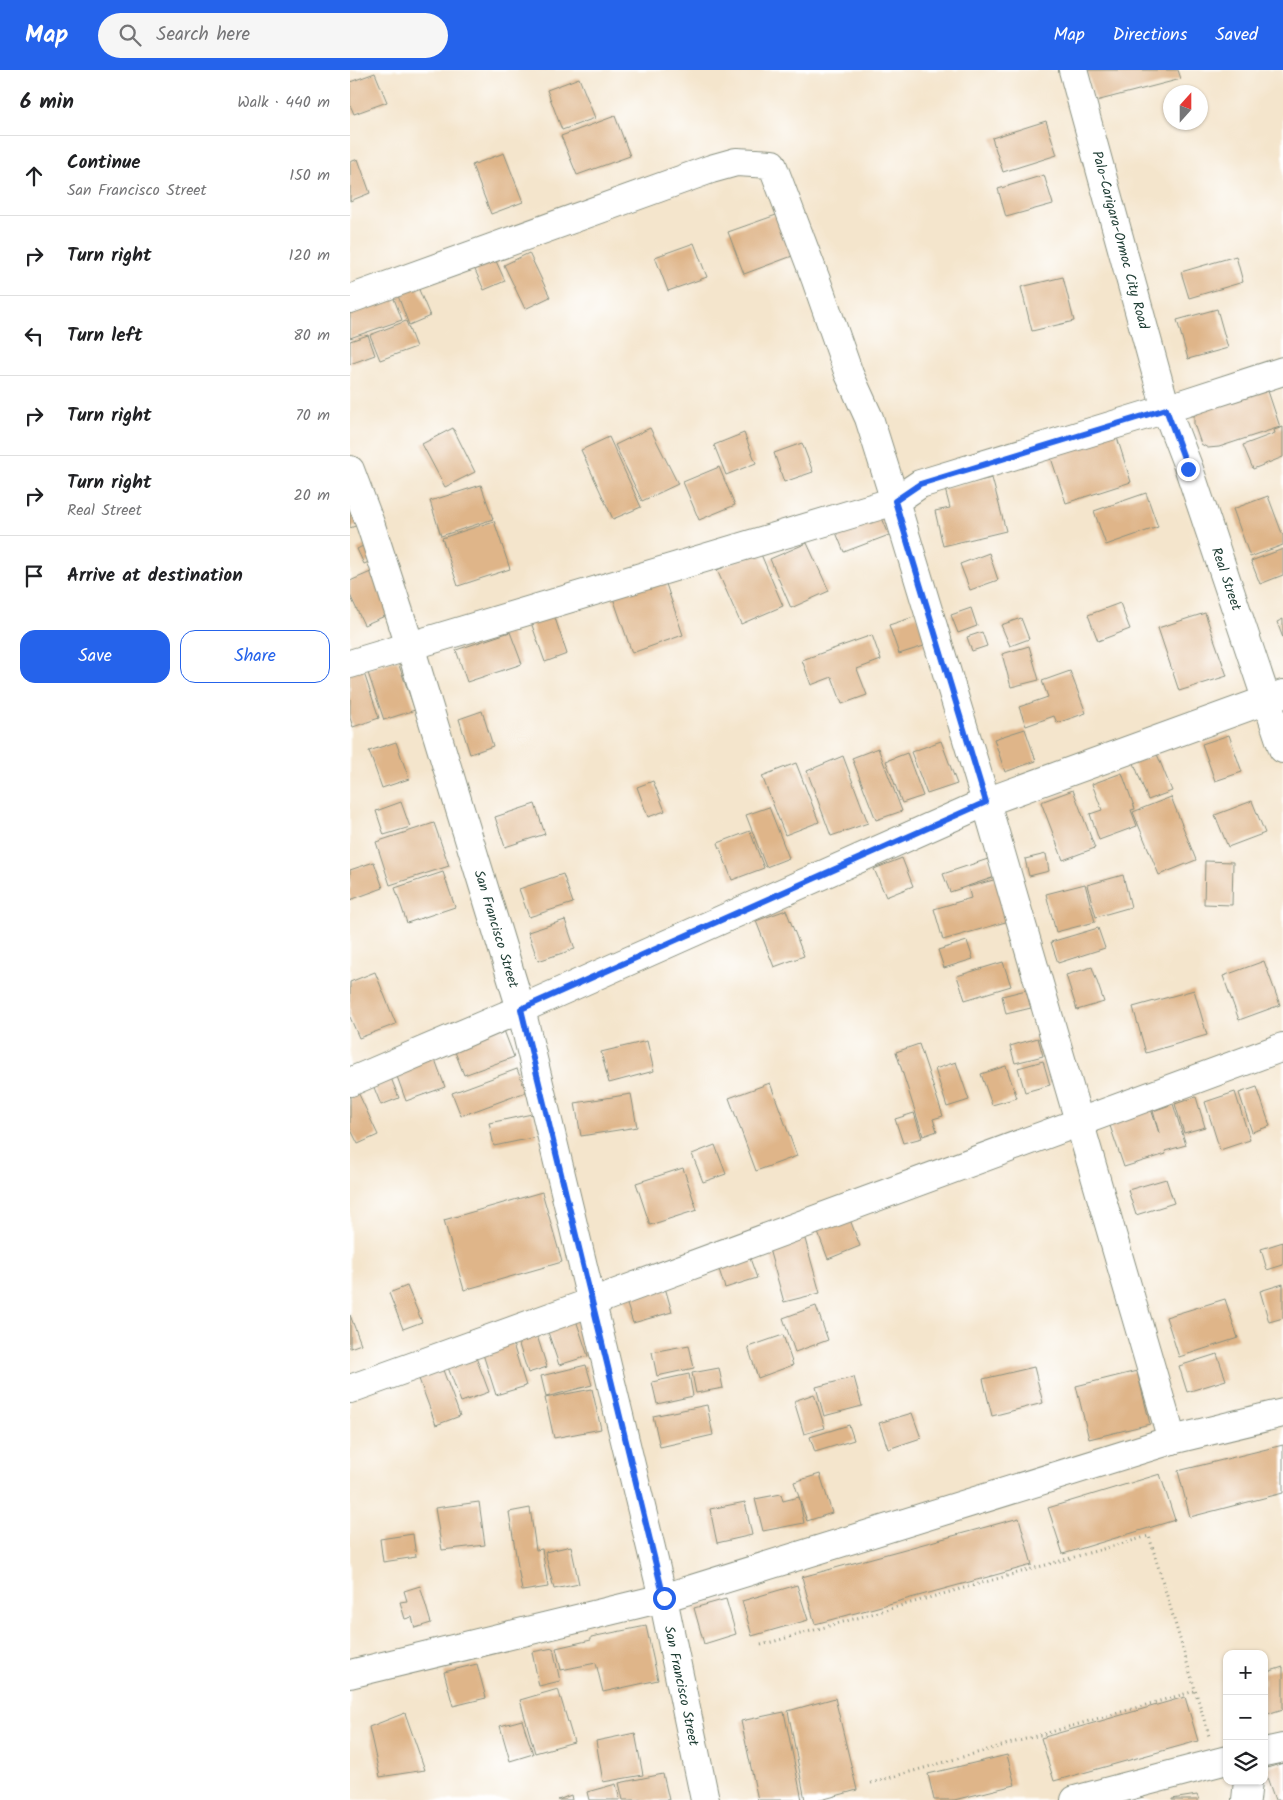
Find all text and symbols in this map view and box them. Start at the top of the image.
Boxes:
search box [98,13,448,58]
text: Map [25,16,68,55]
text: Search here [156,20,250,50]
icon: search [116,21,144,49]
text: Map [1053,21,1085,50]
text: Directions [1113,21,1187,50]
text: Saved [1215,21,1258,50]
north arrow [1163,85,1208,130]
text: 6 min [20,86,74,119]
text: Walk · 440 m [237,90,330,115]
text: Continue [67,148,140,178]
street label: Palo-Carigara-Ormoc City Road [1086,148,1155,333]
icon: ahead [20,162,48,190]
text: 150 m [289,163,330,188]
text: San Francisco Street [67,178,207,203]
text: Turn right [67,241,152,271]
icon: right [20,242,48,270]
text: 120 m [289,243,330,268]
text: Turn left [67,321,142,351]
icon: left [20,322,48,350]
text: 80 m [293,323,330,348]
text: Turn right [67,401,152,431]
icon: right [20,402,48,430]
text: 70 m [295,403,330,428]
route end [1177,458,1200,481]
text: Turn right [67,468,152,498]
icon: right [20,482,48,510]
text: 20 m [294,483,330,508]
text: Real Street [67,498,142,523]
street label: Real Street [1205,544,1247,614]
text: Arrive at destination [67,561,243,591]
icon: arrive [20,562,48,590]
button: Save [20,630,170,683]
button: Share [180,630,330,683]
street label: San Francisco Street [468,867,525,991]
route start [653,1587,676,1610]
street label: San Francisco Street [658,1624,705,1749]
map controls [1223,1650,1268,1785]
button: + [1223,1650,1268,1695]
button: − [1223,1695,1268,1740]
button: layers [1223,1740,1268,1785]

